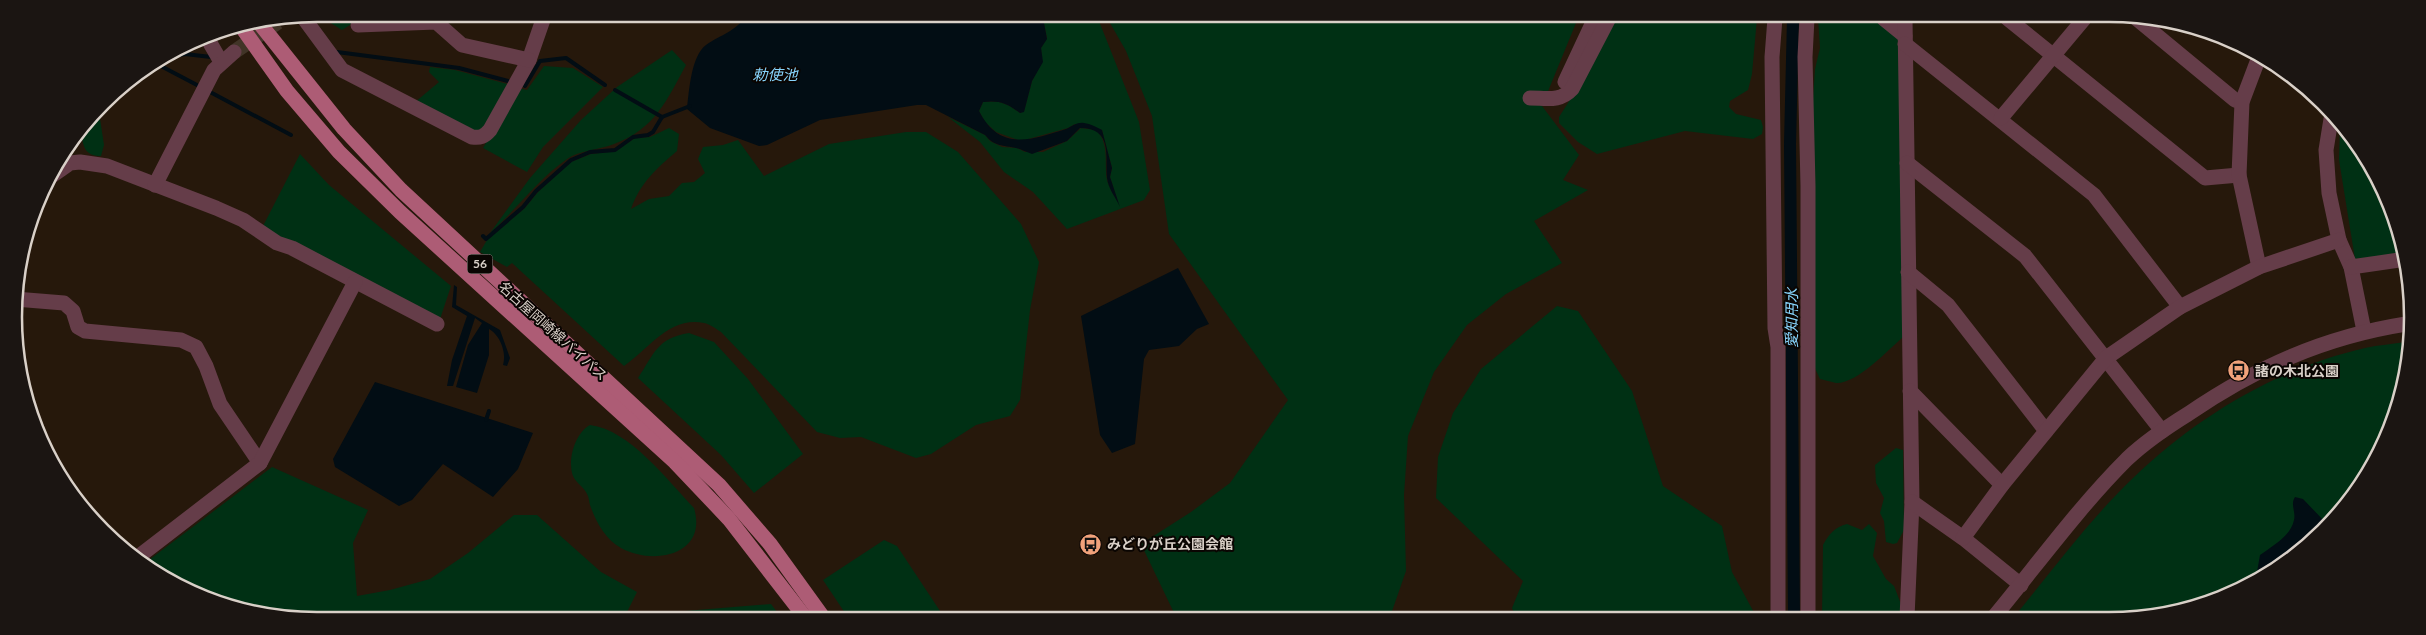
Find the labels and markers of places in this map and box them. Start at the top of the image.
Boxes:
bus stop icon: 諸の木北公園 [2227,359,2251,383]
place label: 諸の木北公園 [2255,362,2339,379]
bus stop icon: みどりが丘公園会館 [1079,532,1103,556]
place label: みどりが丘公園会館 [1107,535,1233,552]

